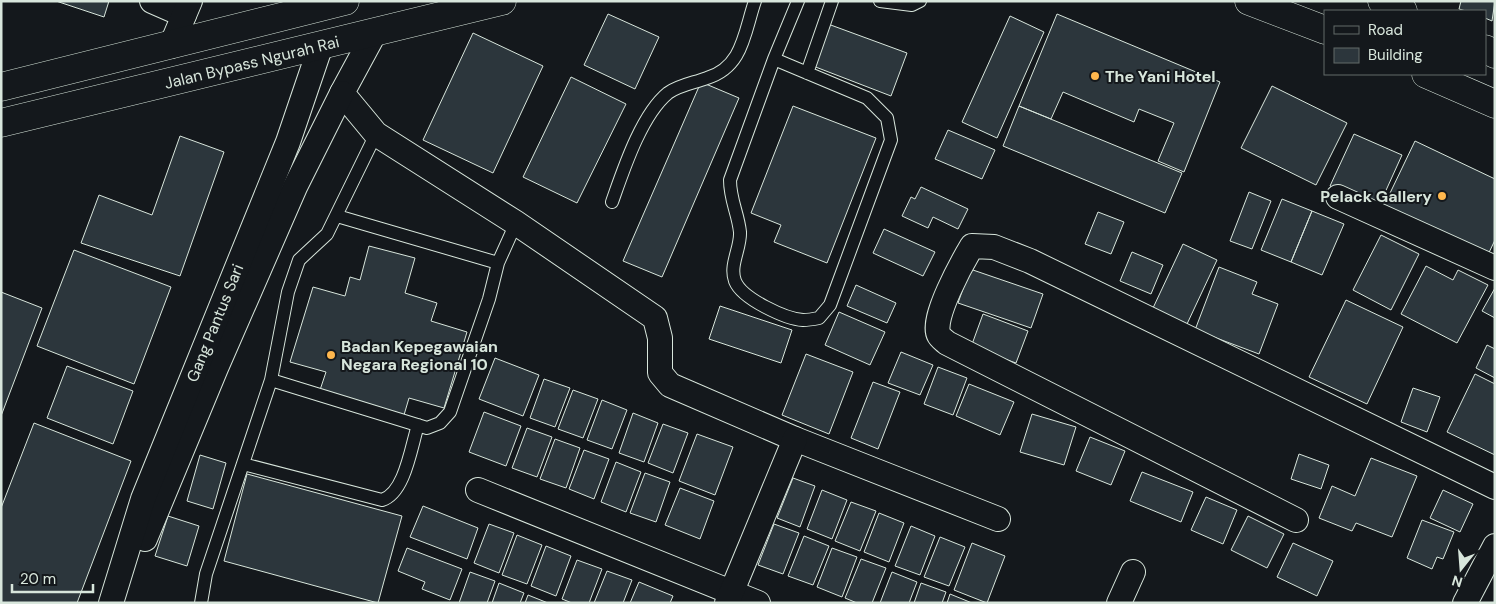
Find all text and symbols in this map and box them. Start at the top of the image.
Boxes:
legend [1324,10,1486,75]
text: Road [1368,20,1403,40]
street label: Jalan Bypass Ngurah Rai [162,31,341,93]
text: Building [1368,45,1423,65]
place label: The Yani Hotel [1105,66,1216,87]
marker: The Yani Hotel [1089,70,1101,82]
place label: Pelack Gallery [1320,186,1432,207]
marker: Pelack Gallery [1436,190,1448,202]
street label: Gang Pantus Sari [181,261,248,385]
place label: Badan Kepegawaian Negara Regional 10 [341,336,498,375]
marker: Badan Kepegawaian Negara Regional 10 [325,349,337,361]
north arrow [1436,544,1486,594]
scale bar [12,562,94,594]
text: 20 m [20,569,56,589]
text: N [1450,571,1465,592]

